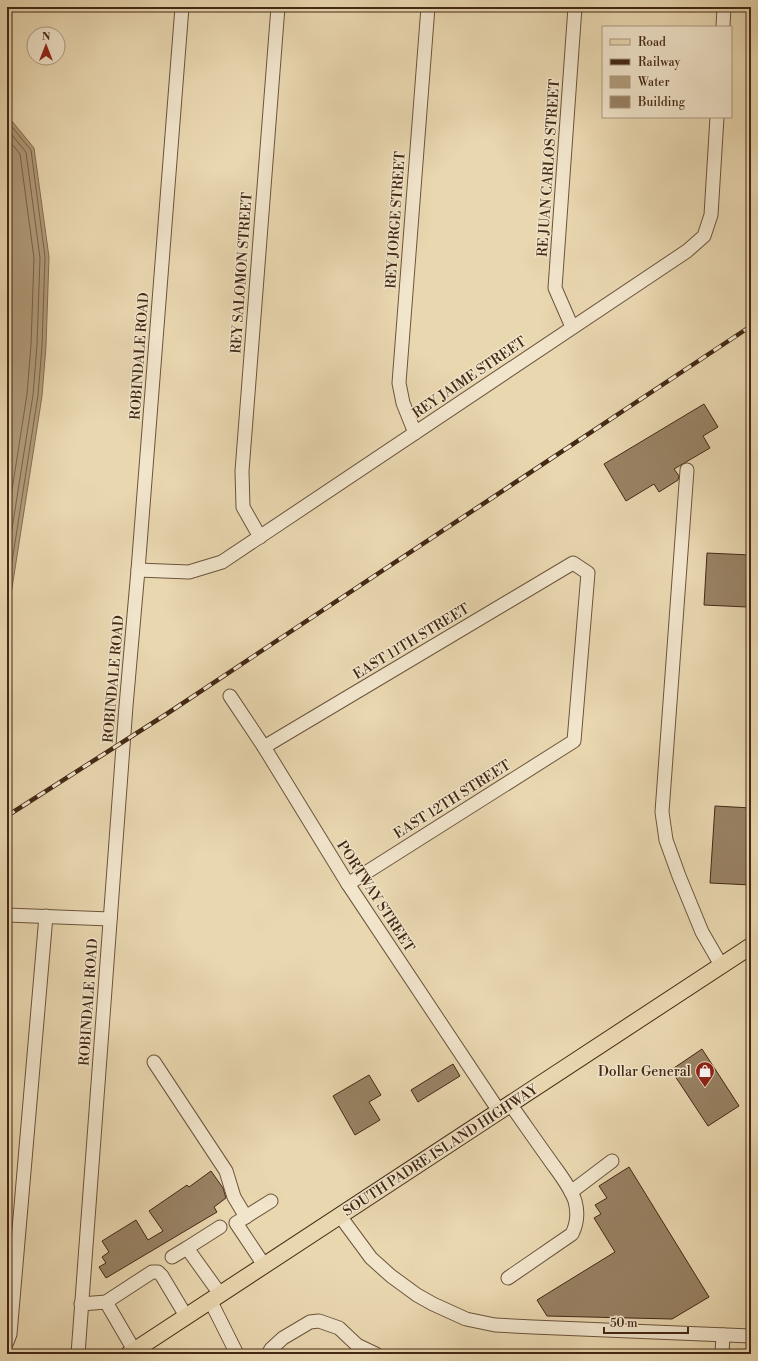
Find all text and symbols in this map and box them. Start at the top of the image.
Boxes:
north arrow [26,26,66,66]
legend [602,26,732,118]
text: N [42,30,51,44]
text: Road [638,35,666,50]
text: Railway [638,55,680,70]
text: Water [637,75,670,90]
street label: RE JUAN CARLOS STREET [534,78,564,258]
text: Building [637,95,686,110]
street label: REY JORGE STREET [382,151,410,289]
street label: REY SALOMON STREET [227,192,257,354]
street label: ROBINDALE ROAD [127,292,153,421]
street label: REY JAIME STREET [409,333,530,423]
street label: EAST 11TH STREET [350,600,473,684]
street label: ROBINDALE ROAD [99,614,129,744]
street label: EAST 12TH STREET [391,756,514,843]
street label: PORTWAY STREET [332,837,418,956]
street label: ROBINDALE ROAD [76,938,102,1067]
shop icon: Dollar General [694,1060,716,1088]
place label: Dollar General [598,1063,691,1081]
street label: SOUTH PADRE ISLAND HIGHWAY [340,1080,542,1221]
scale bar [604,1309,688,1335]
text: 50 m [610,1316,638,1331]

